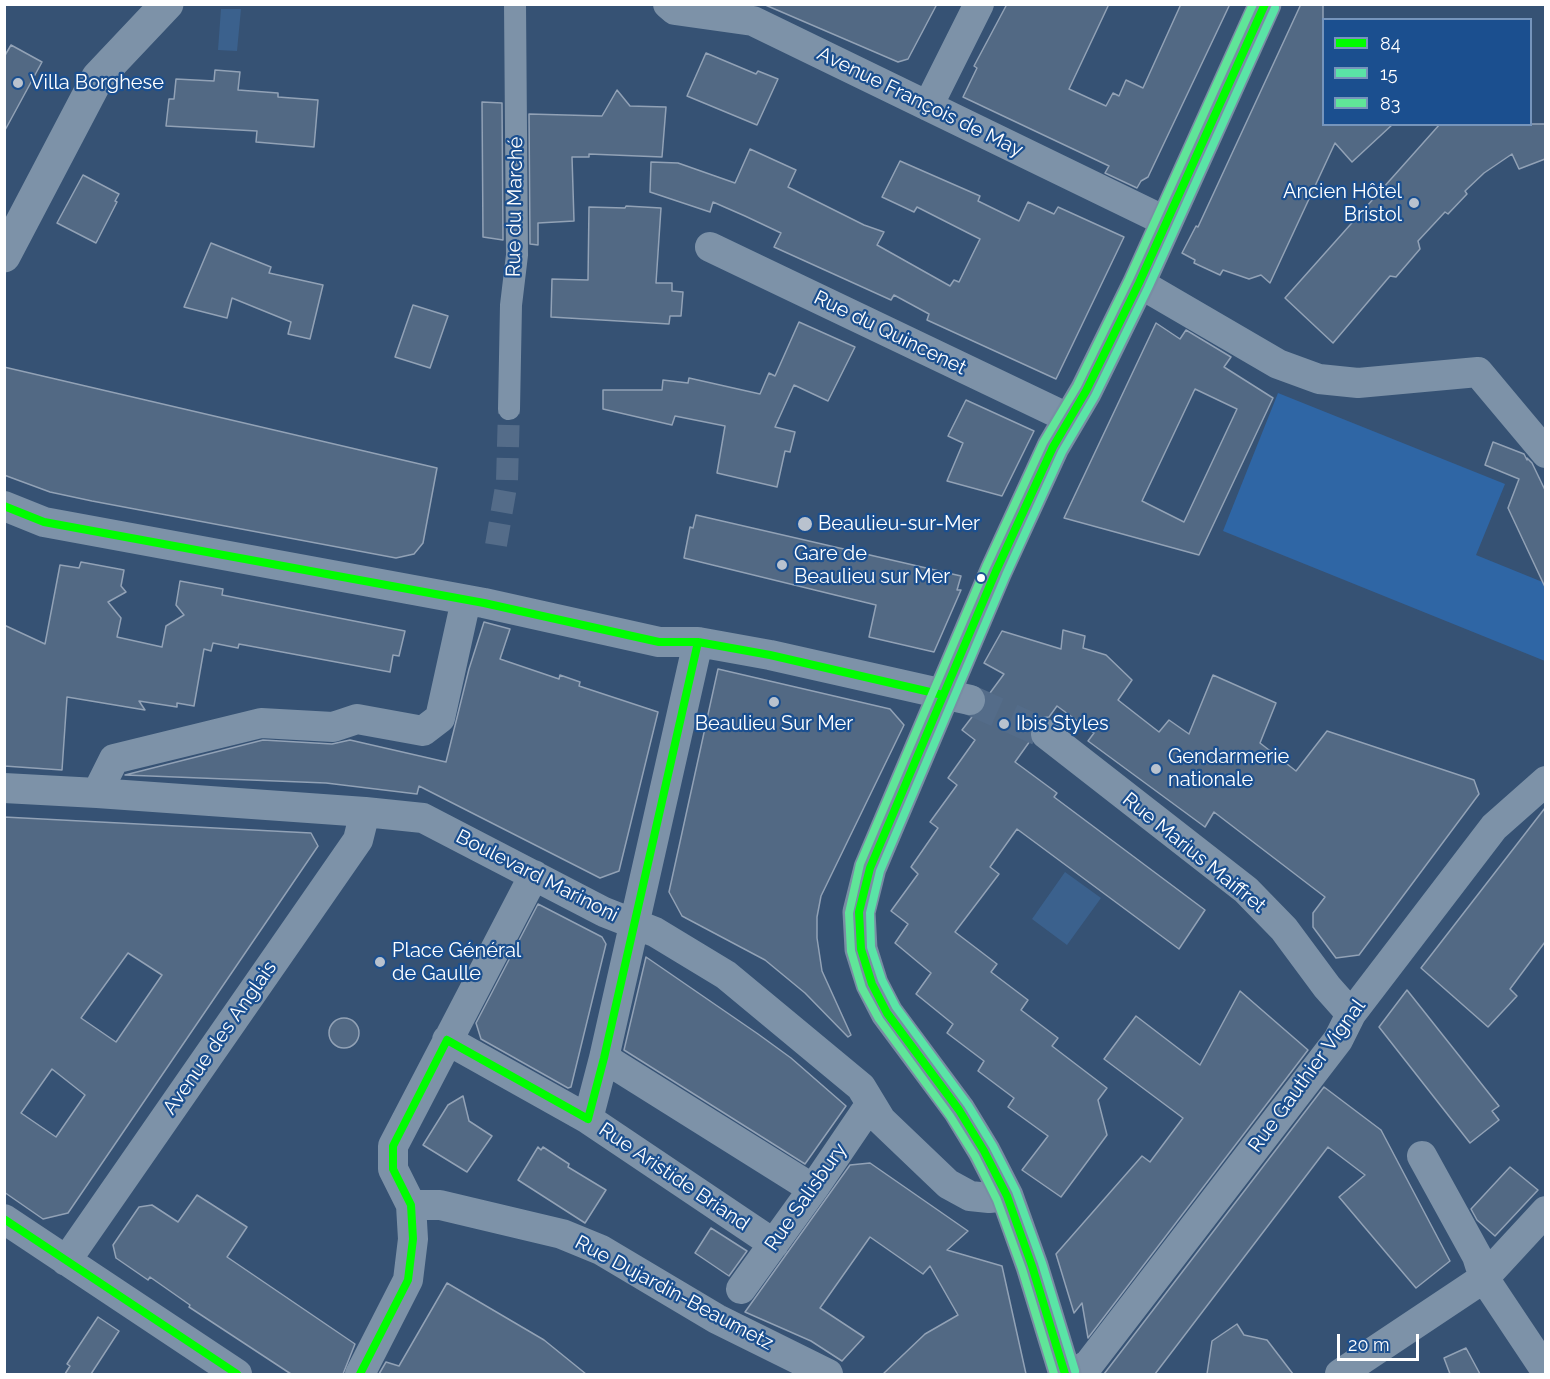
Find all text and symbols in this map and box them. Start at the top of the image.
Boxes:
legend [1322,18,1532,126]
text: 84 [1380,33,1401,54]
street label: Avenue François de May [813,42,1027,162]
text: 15 [1380,63,1398,84]
place label: Villa Borghese [30,71,164,95]
marker: Villa Borghese [11,76,25,90]
text: 83 [1380,93,1400,114]
street label: Rue du Marché [502,137,528,277]
place label: Ancien Hôtel Bristol [1283,180,1402,227]
marker: Ancien Hôtel Bristol [1407,196,1421,210]
street label: Rue du Quincenet [810,286,970,380]
place label: Beaulieu-sur-Mer [818,512,980,536]
marker: Beaulieu-sur-Mer [796,515,814,533]
place label: Gare de Beaulieu sur Mer [794,542,950,589]
marker: Gare de Beaulieu sur Mer [775,558,789,572]
unlabelled marker [975,572,987,584]
marker: Beaulieu Sur Mer [767,695,781,709]
place label: Beaulieu Sur Mer [695,712,853,736]
place label: Ibis Styles [1016,712,1109,736]
marker: Ibis Styles [997,717,1011,731]
place label: Gendarmerie nationale [1168,745,1289,792]
marker: Gendarmerie nationale [1149,762,1163,776]
street label: Rue Marius Maiffret [1118,788,1270,918]
street label: Boulevard Marinoni [452,825,622,927]
place label: Place Général de Gaulle [392,939,521,986]
marker: Place Général de Gaulle [373,955,387,969]
street label: Avenue des Anglais [158,957,282,1119]
street label: Rue Gauthier Vignal [1243,995,1371,1157]
street label: Rue Aristide Briand [594,1118,754,1236]
street label: Rue Salisbury [760,1138,852,1256]
street label: Rue Dujardin-Beaumetz [571,1230,777,1356]
scale bar [1340,1322,1422,1360]
text: 20 m [1348,1334,1390,1355]

